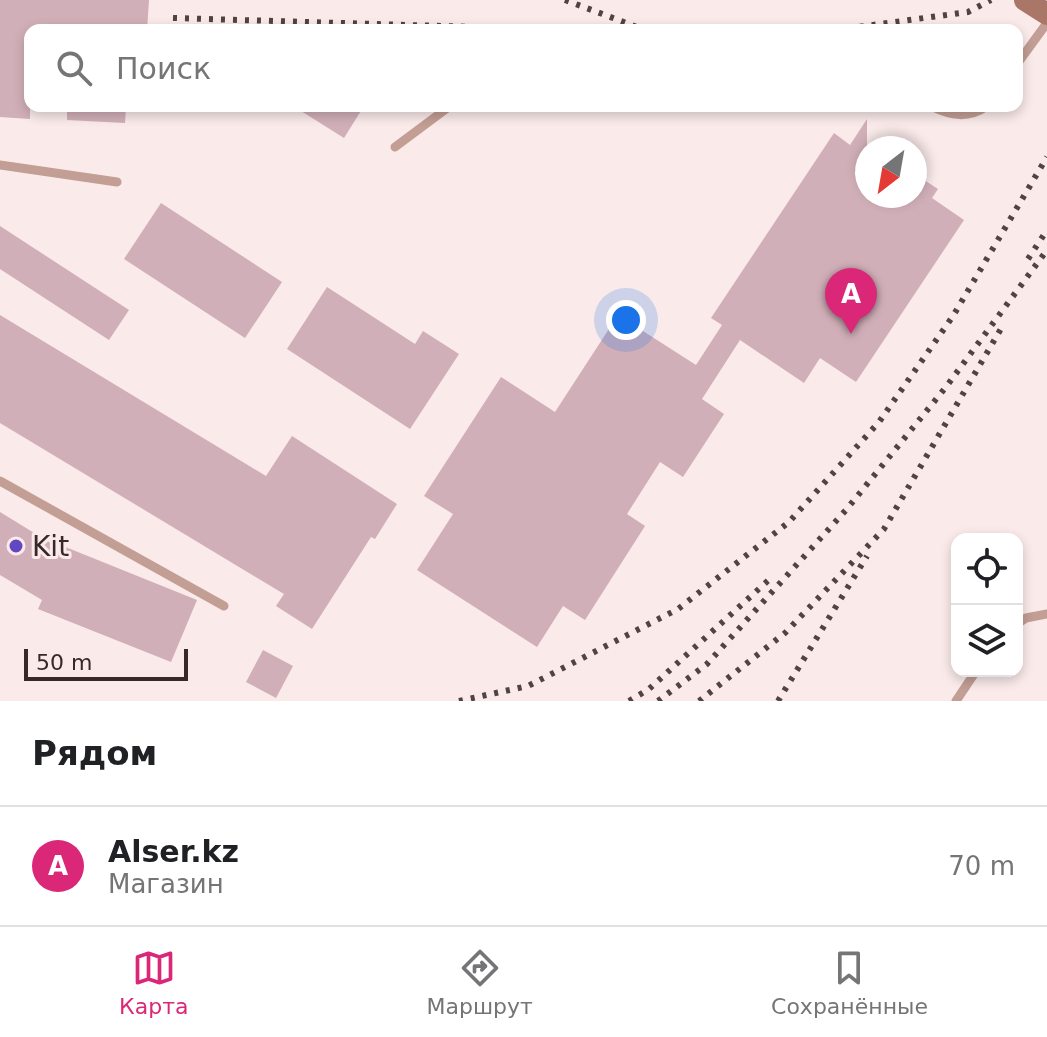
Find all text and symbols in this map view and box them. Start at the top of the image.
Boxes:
search box [24,24,1023,112]
icon: search [52,46,96,90]
text: Поиск [116,51,211,86]
north arrow [855,136,927,208]
pin: A [825,268,877,334]
your location [606,300,646,340]
place label: Kit [32,530,69,563]
map controls [951,533,1023,677]
button: locate [951,533,1023,605]
marker: Kit [7,537,25,555]
button: layers [951,605,1023,677]
scale bar [24,645,188,681]
text: 50 m [36,650,92,675]
text: Рядом [32,733,157,773]
text: Alser.kz [108,834,239,869]
text: A [48,851,68,881]
text: 70 m [948,851,1015,881]
text: Магазин [108,869,224,899]
tab: Карта [119,946,188,1019]
tab: Маршрут [427,946,533,1019]
tab: Сохранённые [771,946,928,1019]

